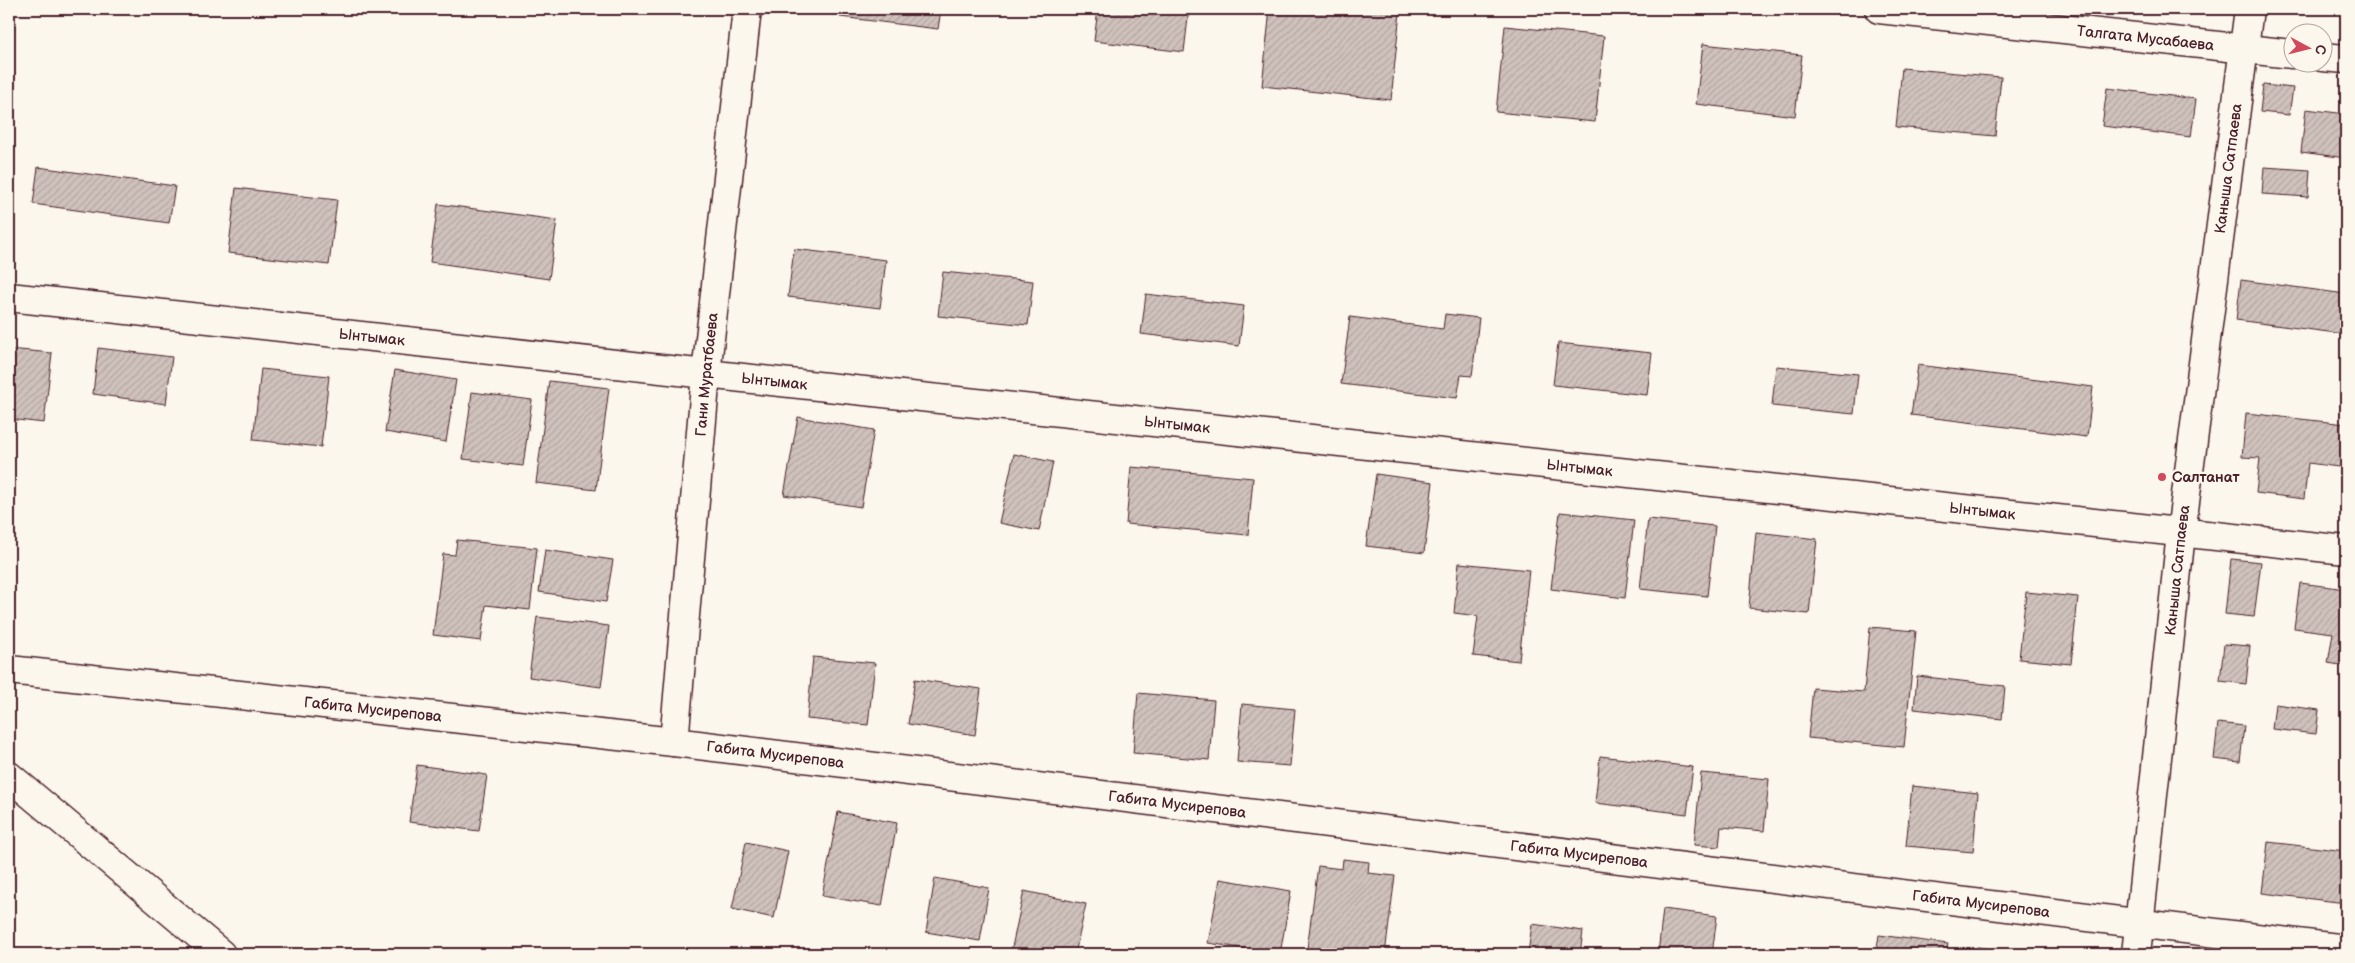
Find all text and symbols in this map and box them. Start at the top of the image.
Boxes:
street label: Талгата Мусабаева [2076,21,2215,55]
north arrow [2282,22,2332,72]
text: С [2311,44,2329,56]
street label: Каныша Сатпаева [2210,102,2246,235]
street label: Гани Муратбаева [691,312,722,437]
street label: Ынтымак [338,324,406,350]
street label: Ынтымак [740,368,808,394]
street label: Ынтымак [1143,412,1211,438]
street label: Ынтымак [1546,455,1614,481]
place label: Салтанат [2172,468,2240,487]
marker: Салтанат [2156,471,2168,483]
street label: Ынтымак [1948,498,2017,524]
street label: Каныша Сатпаева [2161,504,2194,636]
street label: Габита Мусирепова [303,692,443,726]
street label: Габита Мусирепова [705,737,845,773]
street label: Габита Мусирепова [1107,786,1247,822]
street label: Габита Мусирепова [1509,836,1649,872]
street label: Габита Мусирепова [1911,886,2051,922]

